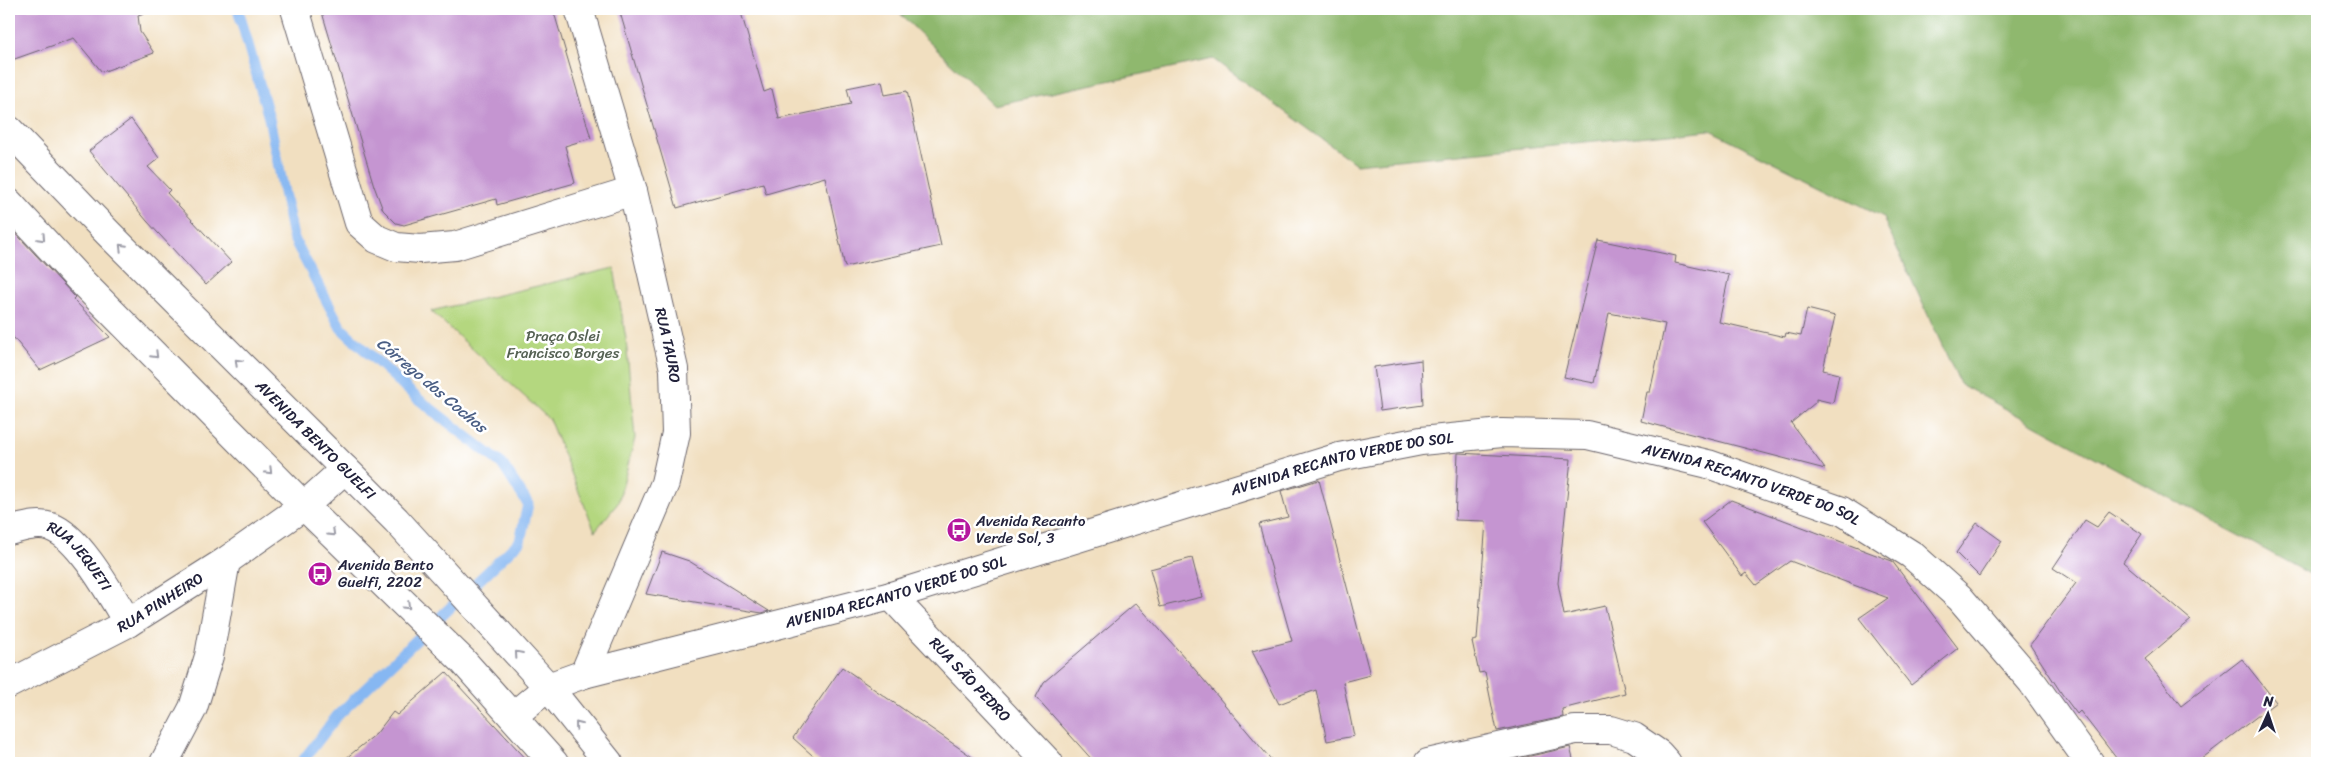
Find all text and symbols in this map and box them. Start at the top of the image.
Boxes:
one-way arrow [36,233,45,242]
one-way arrow [119,244,128,253]
street label: RUA TAURO [647,305,688,383]
park label: Praça Oslei Francisco Borges [507,323,619,366]
water label: Córrego dos Cochos [370,330,495,441]
one-way arrow [149,349,158,358]
one-way arrow [234,359,243,368]
street label: AVENIDA BENTO GUELFI [248,373,382,507]
street label: AVENIDA RECANTO VERDE DO SOL [1226,425,1455,503]
street label: AVENIDA RECANTO VERDE DO SOL [1638,435,1865,532]
one-way arrow [263,465,272,474]
place label: Avenida Recanto Verde Sol, 3 [975,508,1086,551]
street label: RUA JEQUETI [43,514,119,596]
bus stop icon: Avenida Recanto Verde Sol, 3 [946,517,972,543]
one-way arrow [326,527,335,536]
street label: AVENIDA RECANTO VERDE DO SOL [781,548,1009,636]
place label: Avenida Bento Guelfi, 2202 [337,552,434,595]
bus stop icon: Avenida Bento Guelfi, 2202 [307,561,333,587]
street label: RUA PINHEIRO [112,565,209,640]
one-way arrow [402,600,411,609]
street label: RUA SÃO PEDRO [923,631,1017,728]
one-way arrow [515,651,524,660]
text: N [2262,689,2274,714]
north arrow [2244,690,2294,740]
one-way arrow [576,722,584,731]

